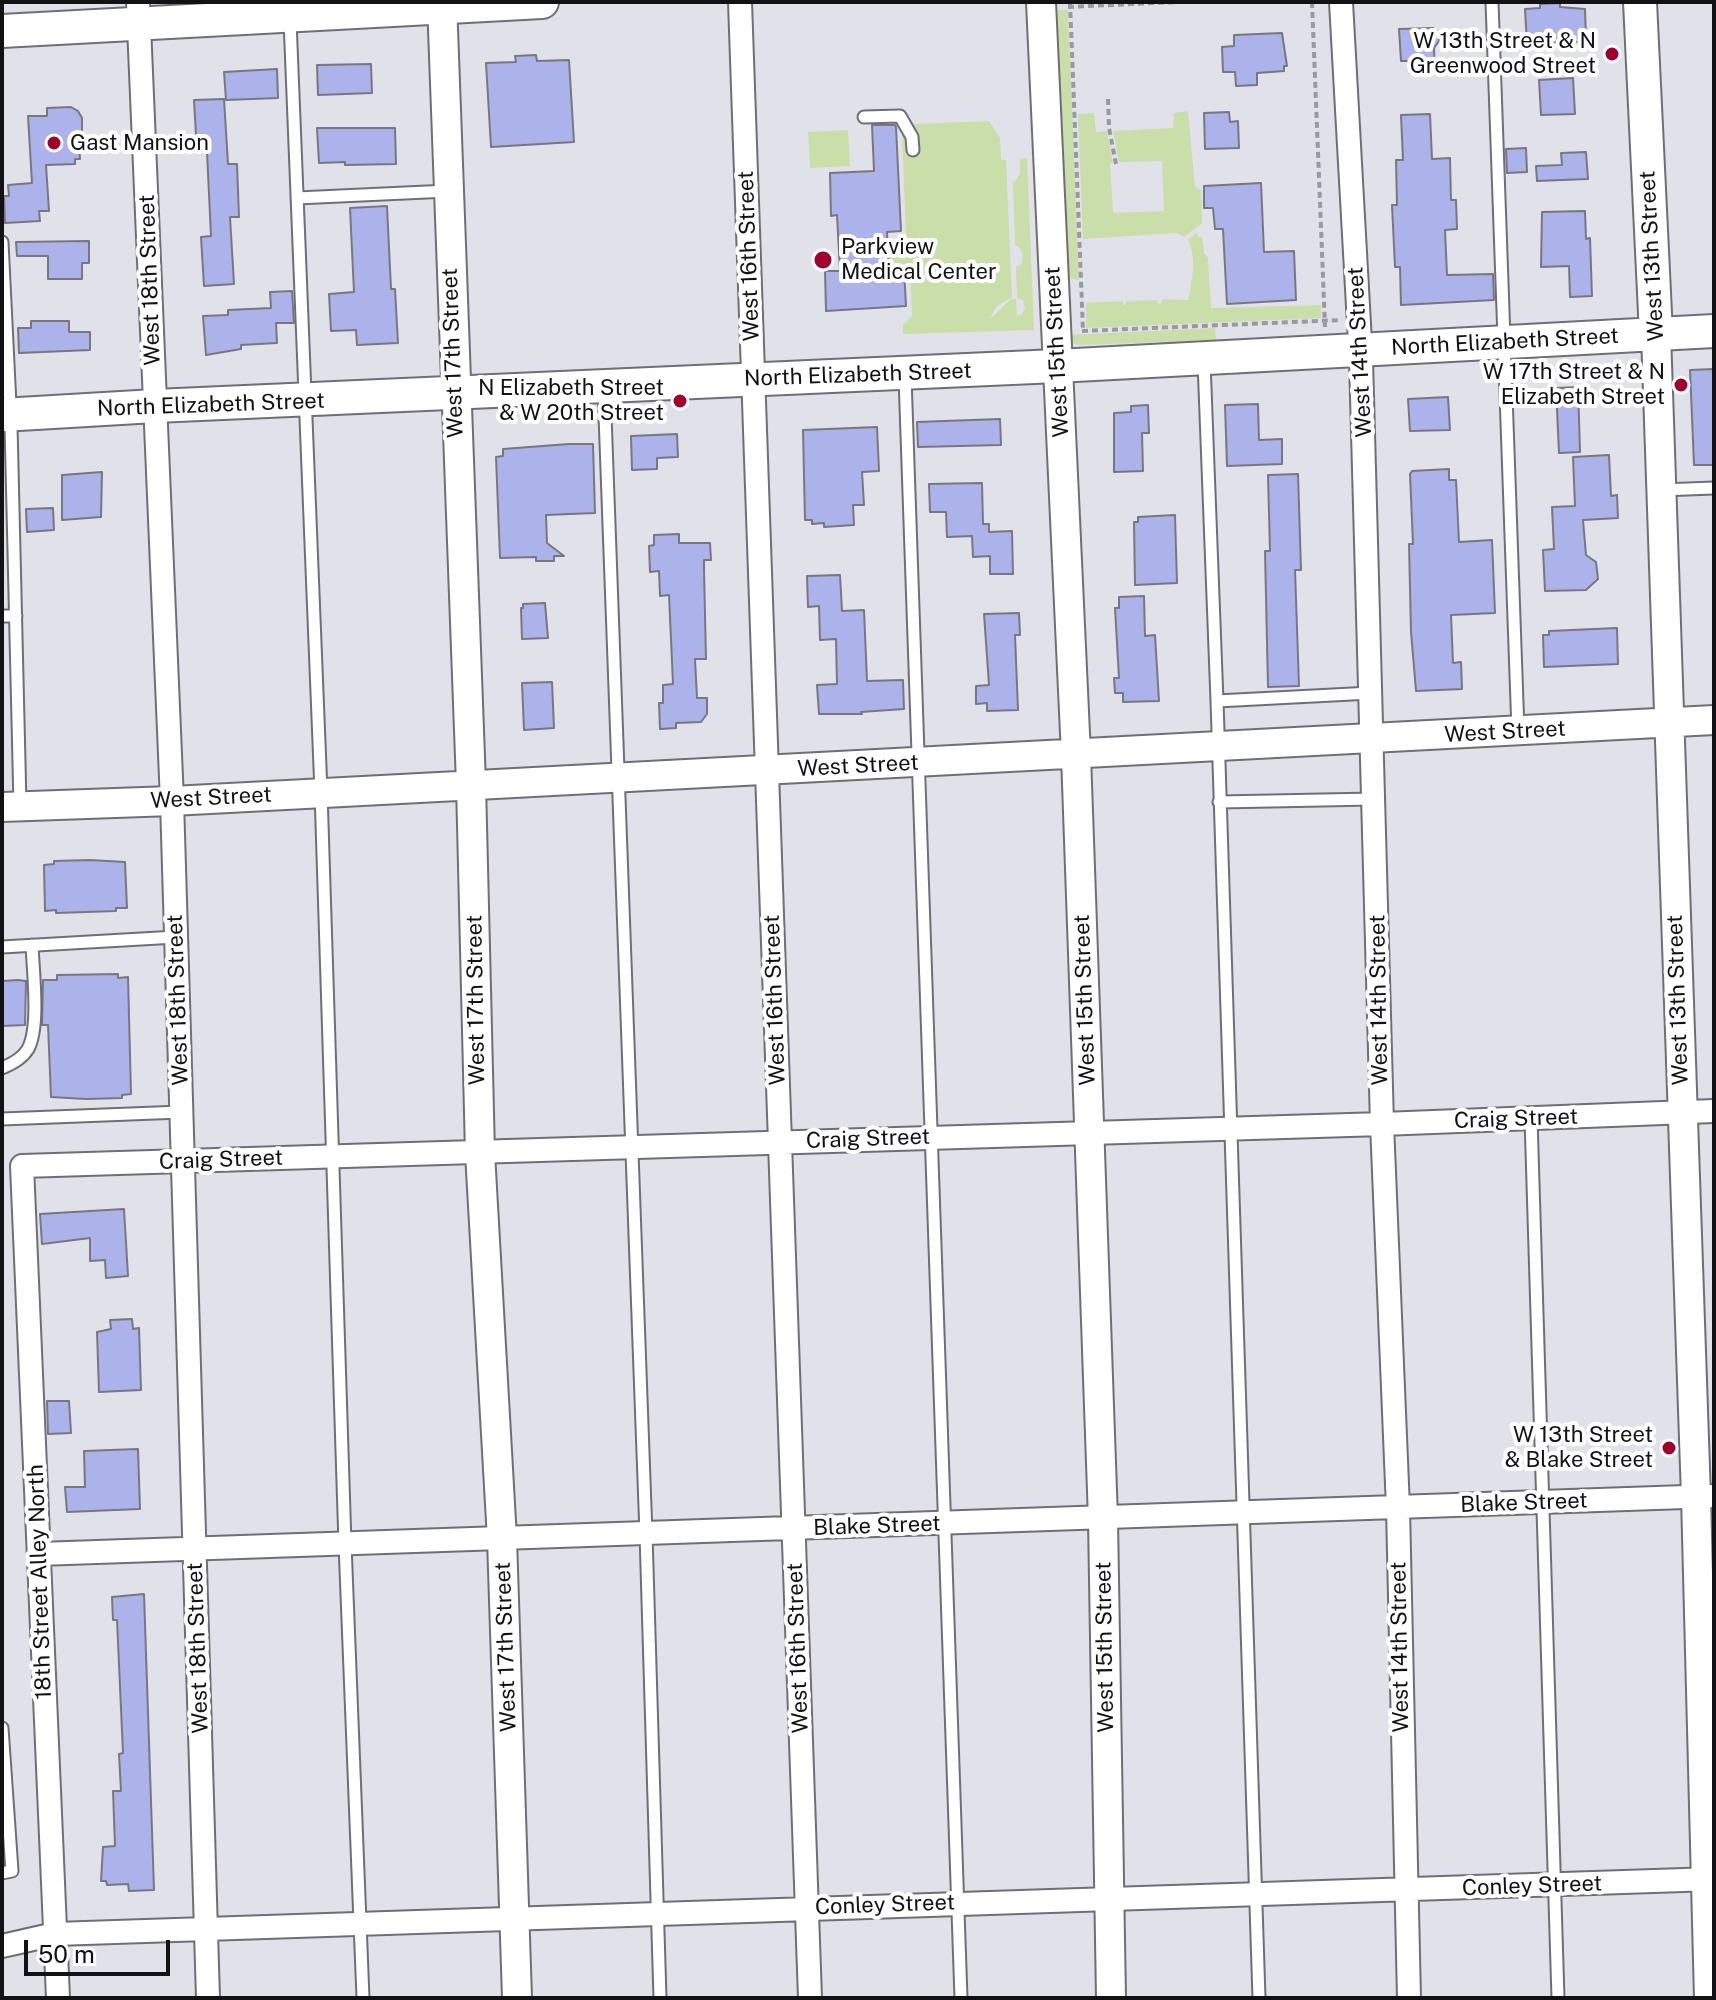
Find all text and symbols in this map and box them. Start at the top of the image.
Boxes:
place label: W 13th Street & N Greenwood Street [1410,28,1596,80]
marker: W 13th Street & N Greenwood Street [1603,45,1621,63]
place label: Gast Mansion [70,130,209,156]
marker: Gast Mansion [45,134,63,152]
street label: West 16th Street [733,170,765,342]
street label: West 13th Street [1634,170,1670,342]
street label: West 18th Street [134,194,166,366]
place label: Parkview Medical Center [841,234,997,286]
marker: Parkview Medical Center [812,249,834,271]
street label: West 15th Street [1039,266,1075,438]
street label: West 14th Street [1342,266,1378,438]
street label: West 17th Street [437,268,469,438]
street label: North Elizabeth Street [1391,323,1619,361]
street label: North Elizabeth Street [744,358,972,392]
place label: W 17th Street & N Elizabeth Street [1483,359,1665,410]
place label: N Elizabeth Street & W 20th Street [478,375,664,426]
marker: W 17th Street & N Elizabeth Street [1672,376,1690,394]
street label: North Elizabeth Street [97,388,325,422]
marker: N Elizabeth Street & W 20th Street [671,392,689,410]
street label: West Street [1444,716,1566,748]
street label: West Street [797,750,919,782]
street label: West Street [150,782,272,814]
street label: West 18th Street [162,914,194,1086]
street label: West 16th Street [759,914,791,1086]
street label: West 15th Street [1069,914,1101,1086]
street label: West 14th Street [1364,914,1394,1086]
street label: West 13th Street [1662,914,1694,1086]
street label: West 17th Street [461,915,491,1085]
street label: Craig Street [1453,1104,1579,1134]
street label: Craig Street [805,1124,931,1154]
street label: Craig Street [158,1145,284,1175]
place label: W 13th Street & Blake Street [1505,1422,1653,1474]
marker: W 13th Street & Blake Street [1660,1439,1678,1457]
street label: 18th Street Alley North [23,1464,57,1700]
street label: Blake Street [1460,1488,1588,1518]
street label: Blake Street [813,1511,941,1541]
street label: West 15th Street [1090,1561,1120,1733]
street label: West 14th Street [1385,1561,1415,1733]
street label: West 18th Street [182,1562,214,1734]
street label: West 17th Street [490,1562,522,1732]
street label: West 16th Street [782,1562,814,1734]
street label: Conley Street [1462,1870,1602,1902]
street label: Conley Street [815,1889,955,1921]
scale bar [28,1924,174,1974]
text: 50 m [38,1940,95,1968]

